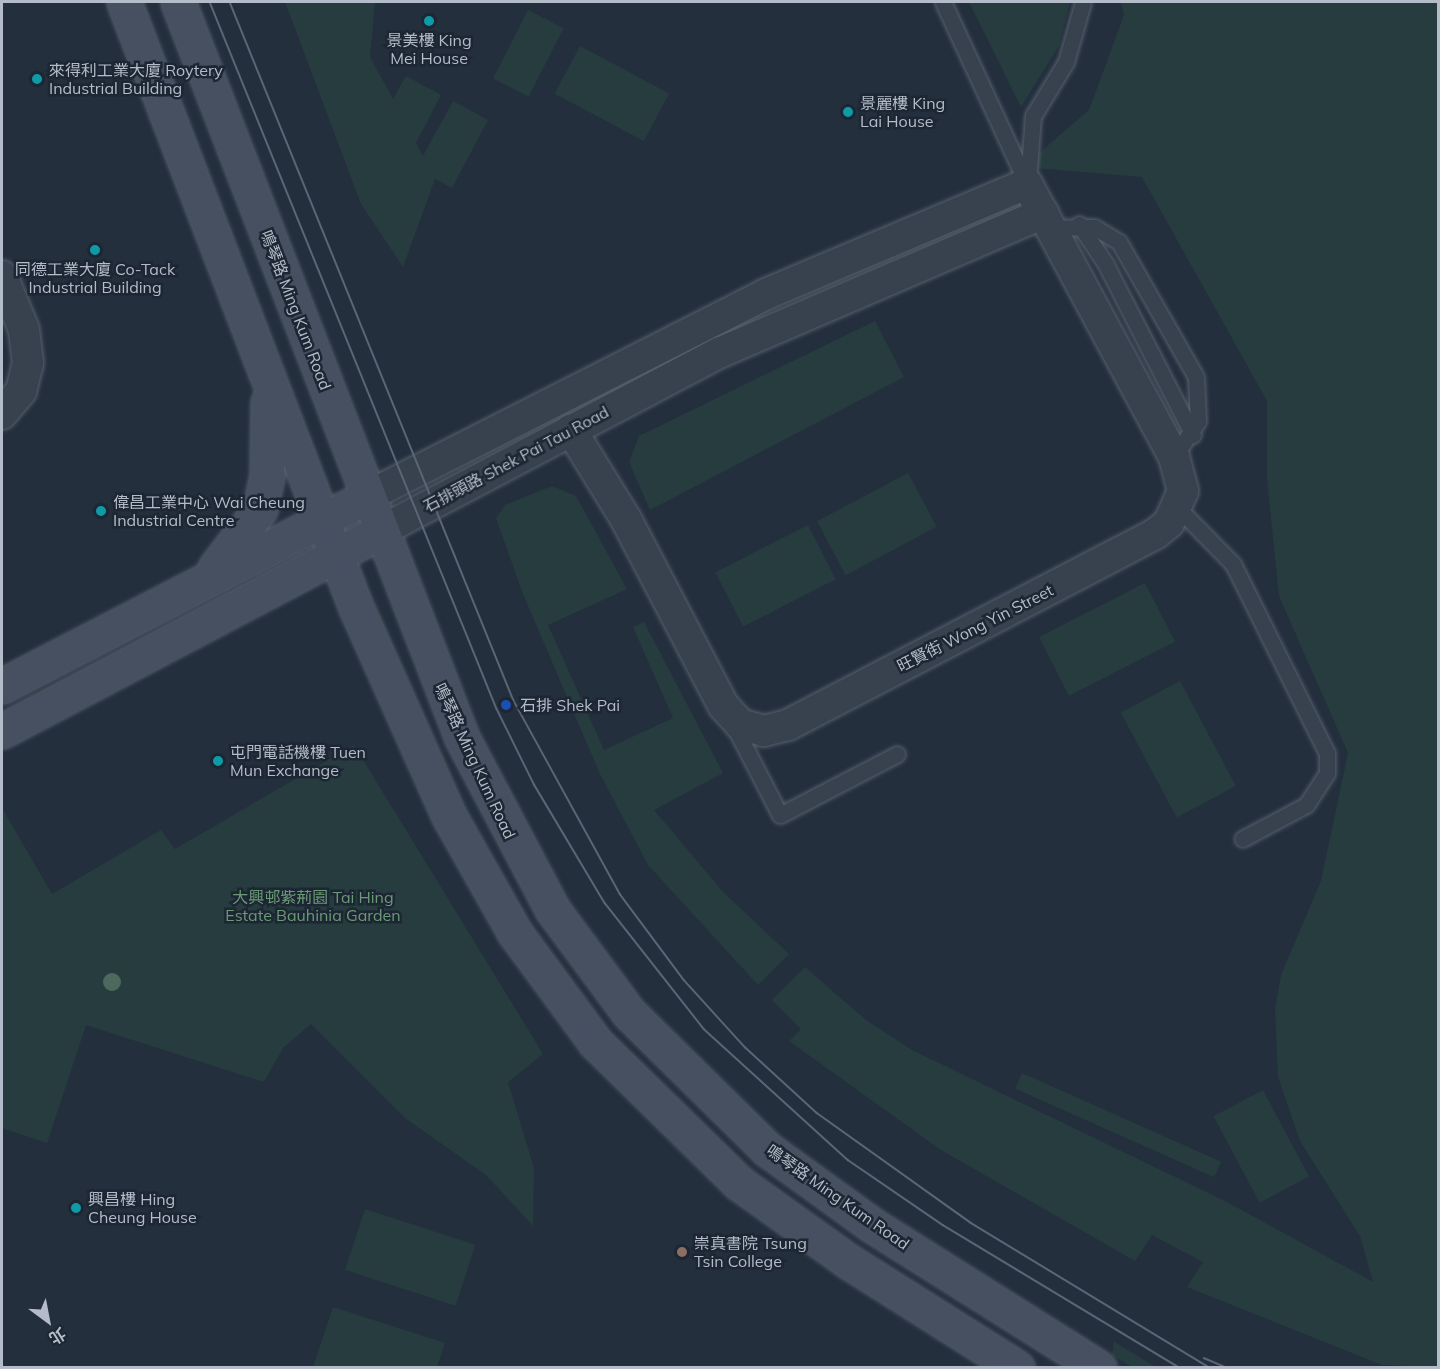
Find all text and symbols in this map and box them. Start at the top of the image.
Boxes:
marker: 景美樓 King Mei House [422,14,436,28]
place label: 景美樓 King Mei House [386,30,472,68]
place label: 來得利工業大廈 Roytery Industrial Building [49,60,223,98]
marker: 來得利工業大廈 Roytery Industrial Building [30,72,44,86]
place label: 景麗樓 King Lai House [860,93,945,131]
marker: 景麗樓 King Lai House [841,105,855,119]
street label: 鳴琴路 Ming Kum Road [257,227,335,393]
marker: 同德工業大廈 Co-Tack Industrial Building [88,243,102,257]
place label: 同德工業大廈 Co-Tack Industrial Building [15,259,175,297]
street label: 石排頭路 Shek Pai Tau Road [420,402,612,516]
place label: 偉昌工業中心 Wai Cheung Industrial Centre [113,492,305,530]
marker: 偉昌工業中心 Wai Cheung Industrial Centre [94,504,108,518]
street label: 旺賢街 Wong Yin Street [894,580,1056,676]
street label: 鳴琴路 Ming Kum Road [430,680,520,842]
place label: 石排 Shek Pai [520,695,620,715]
marker: 石排 Shek Pai [497,696,515,714]
place label: 屯門電話機樓 Tuen Mun Exchange [230,742,366,780]
marker: 屯門電話機樓 Tuen Mun Exchange [211,754,225,768]
park label: 大興邨紫荊園 Tai Hing Estate Bauhinia Garden [225,887,401,925]
street label: 鳴琴路 Ming Kum Road [763,1141,913,1253]
place label: 興昌樓 Hing Cheung House [88,1189,197,1227]
marker: 興昌樓 Hing Cheung House [69,1201,83,1215]
place label: 崇真書院 Tsung Tsin College [694,1233,807,1271]
marker: 崇真書院 Tsung Tsin College [675,1245,689,1259]
north arrow [18,1291,78,1351]
text: 北 [45,1324,70,1349]

